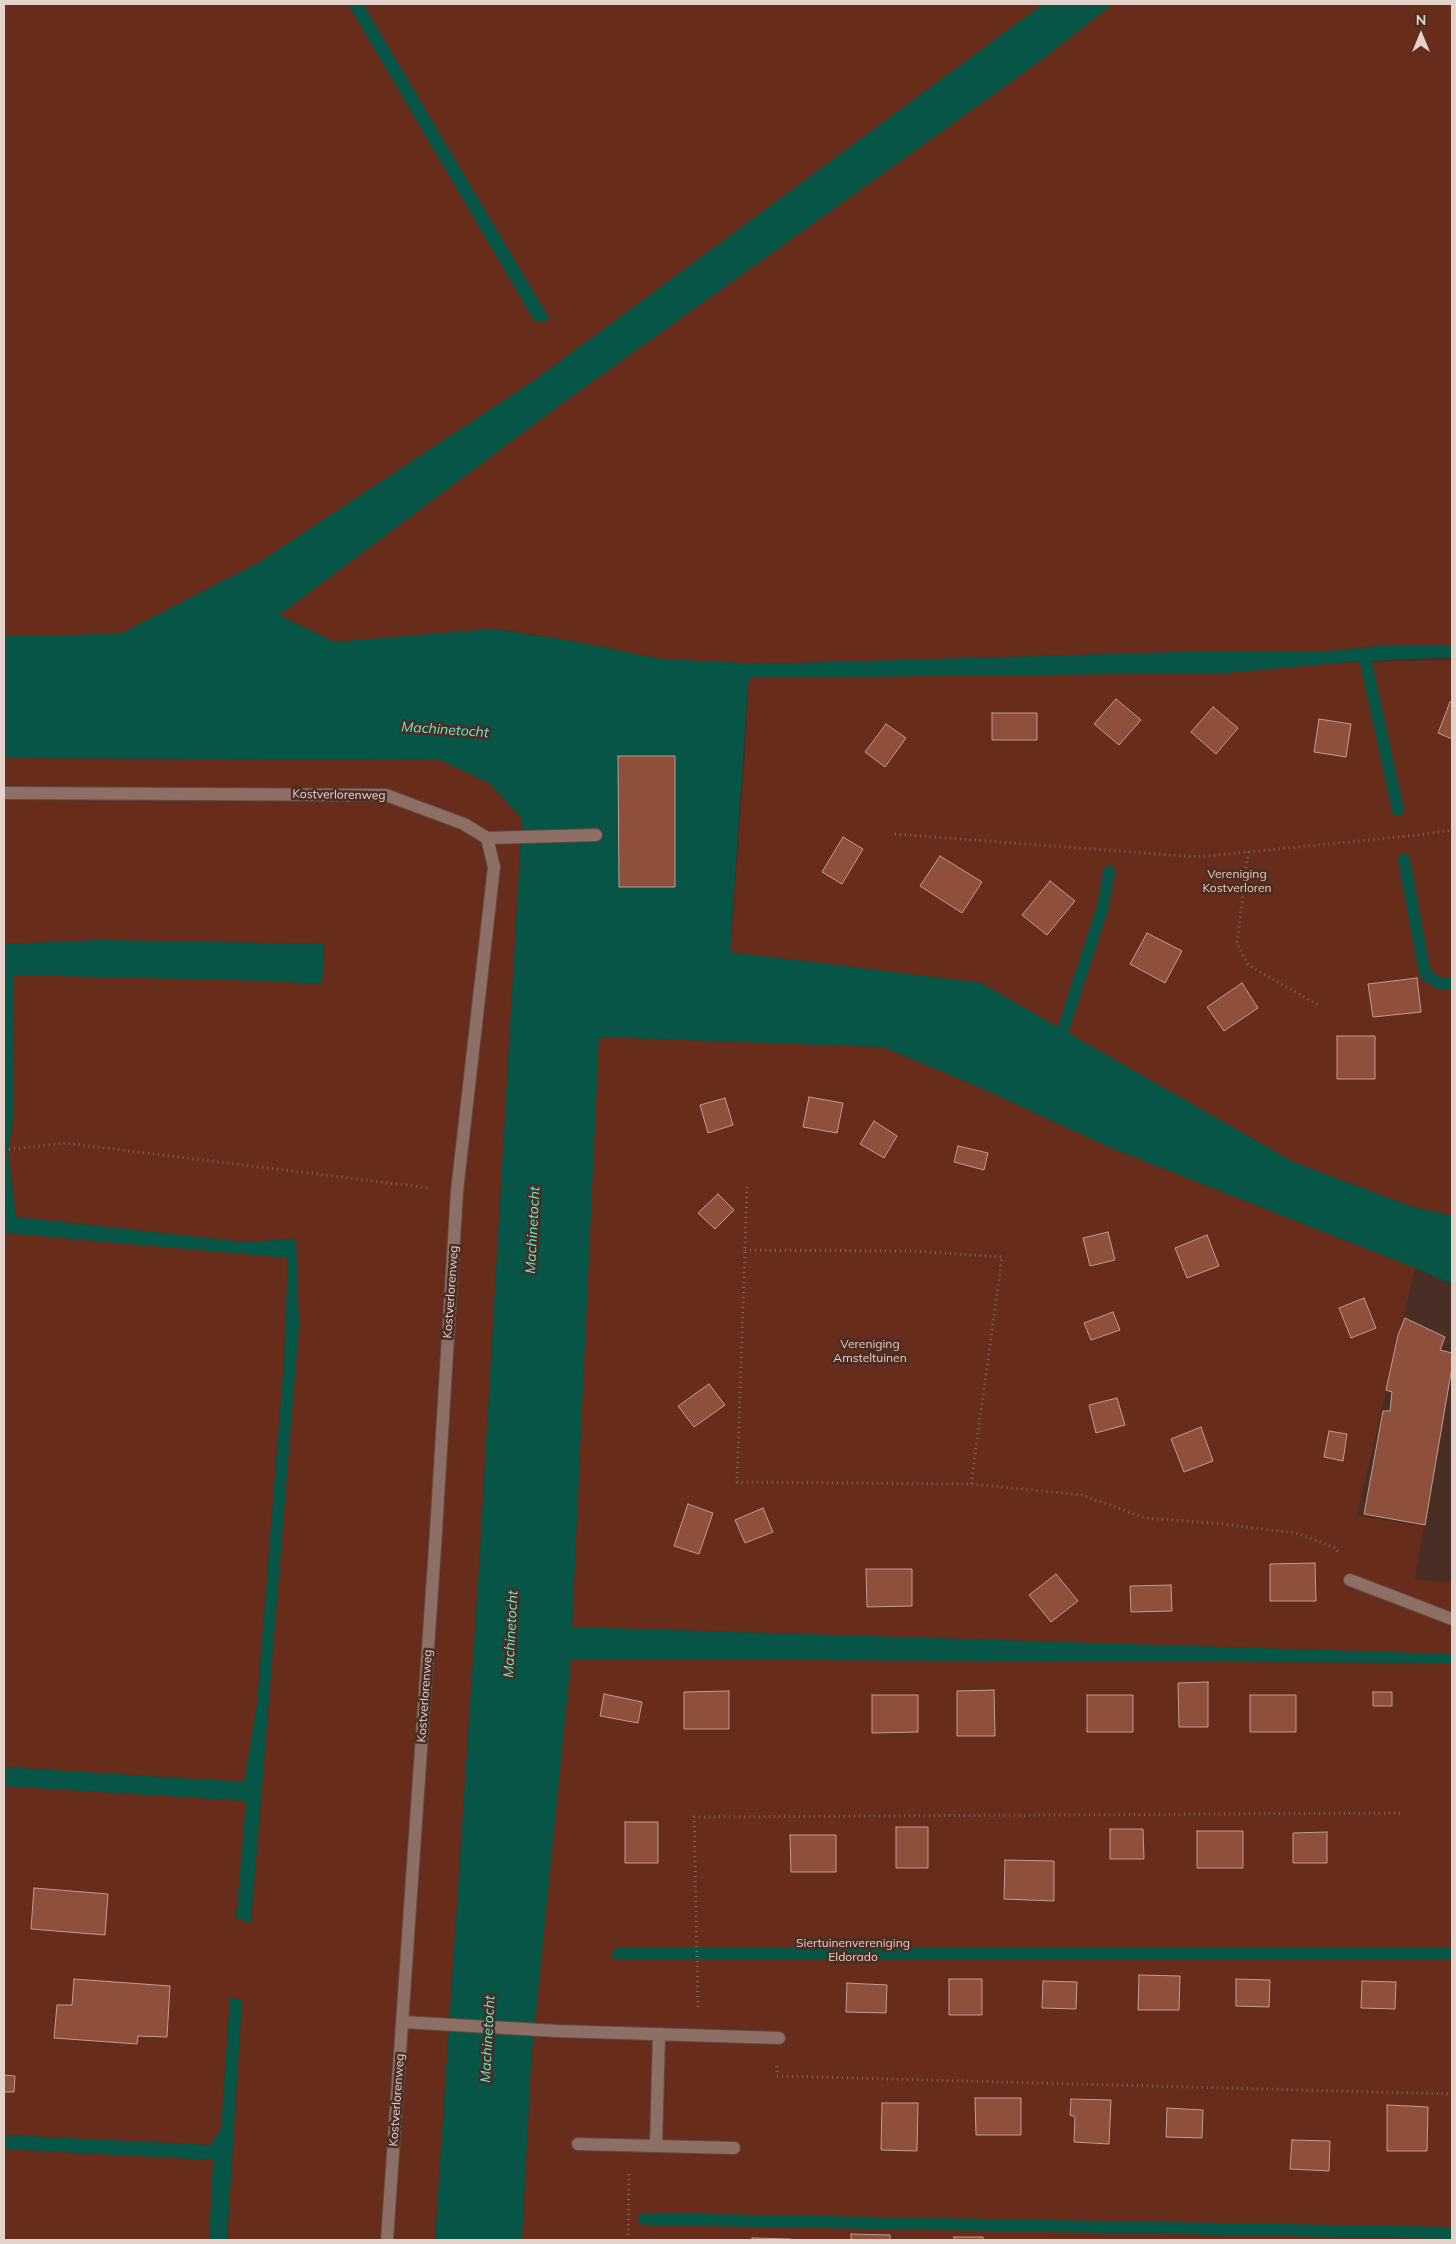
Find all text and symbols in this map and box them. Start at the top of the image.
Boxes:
north arrow [1396,10,1446,60]
text: N [1416,11,1426,29]
water label: Machinetocht [401,719,489,741]
street label: Kostverlorenweg [292,787,386,803]
park label: Vereniging Kostverloren [1202,867,1272,895]
water label: Machinetocht [522,1186,544,1274]
street label: Kostverlorenweg [441,1245,461,1339]
park label: Vereniging Amsteltuinen [833,1337,907,1365]
water label: Machinetocht [500,1590,522,1678]
street label: Kostverlorenweg [415,1649,435,1743]
park label: Siertuinenvereniging Eldorado [796,1936,910,1964]
water label: Machinetocht [477,1995,499,2083]
street label: Kostverlorenweg [387,2053,407,2147]

